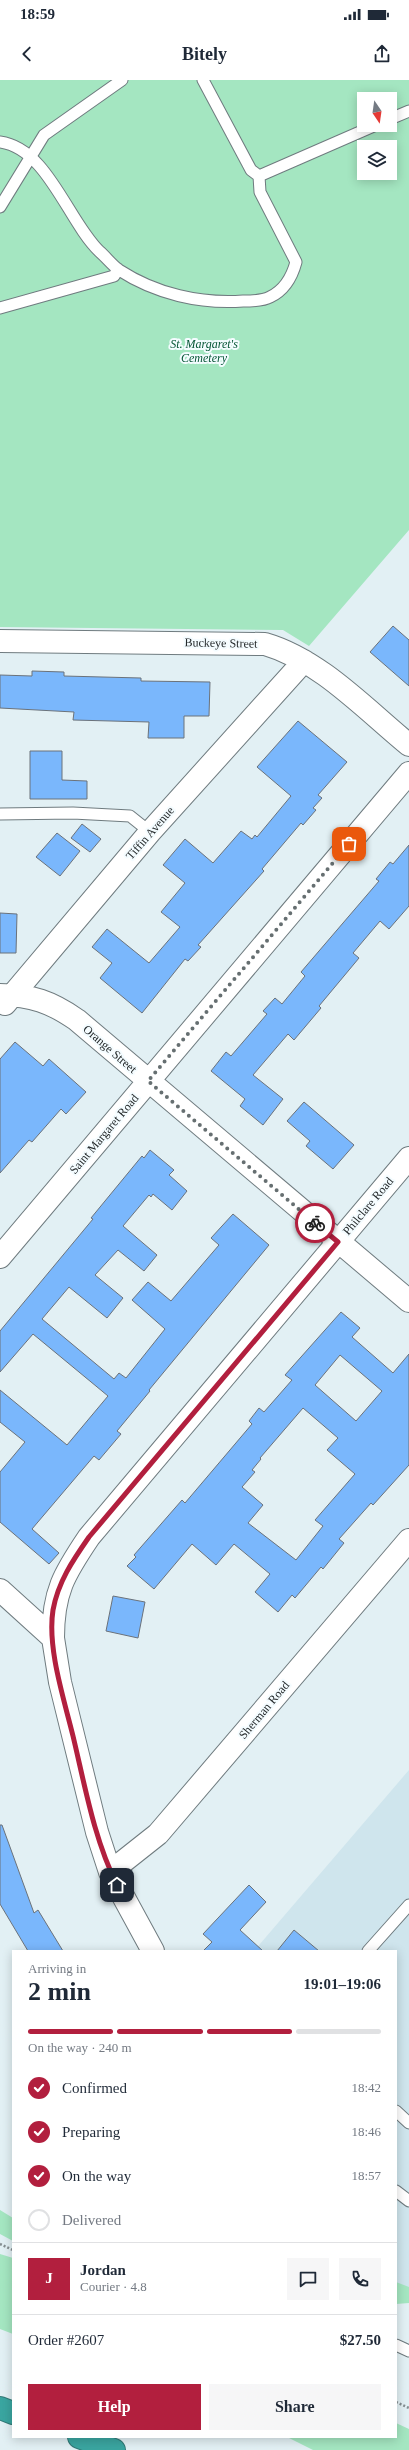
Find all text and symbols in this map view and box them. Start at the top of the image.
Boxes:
text: 18:59 [20,6,55,22]
icon: back [16,43,38,65]
icon: share [371,43,393,65]
text: Bitely [182,44,227,64]
north arrow [357,92,397,132]
map controls [357,92,397,180]
button: layers [357,140,397,180]
park label: St. Margaret's Cemetery [170,337,238,365]
street label: Buckeye Street [184,635,258,651]
street label: Tiffin Avenue [123,803,177,863]
pin [332,827,366,861]
icon: bag [338,833,360,855]
street label: Orange Street [80,1022,140,1076]
street label: Saint Margaret Road [67,1091,141,1177]
street label: Philclare Road [340,1174,396,1238]
courier [295,1203,335,1243]
icon: bike [304,1212,326,1234]
street label: Sherman Road [236,1678,292,1742]
pin [100,1868,134,1902]
icon: home [106,1874,128,1896]
text: Arriving in [28,1961,86,1976]
text: 19:01–19:06 [304,1976,381,1992]
text: 2 min [28,1977,91,2006]
text: On the way · 240 m [28,2040,132,2055]
icon: check [28,2077,50,2099]
text: Confirmed [62,2080,127,2096]
text: 18:42 [351,2080,381,2095]
icon: check [28,2121,50,2143]
text: Preparing [62,2124,120,2140]
text: 18:46 [351,2124,381,2139]
icon: check [28,2165,50,2187]
text: On the way [62,2168,131,2184]
text: 18:57 [351,2168,381,2183]
text: Delivered [62,2212,121,2228]
button: chat [287,2258,329,2300]
button: phone [339,2258,381,2300]
text: Jordan [80,2262,126,2278]
text: J [45,2270,53,2286]
text: Courier · 4.8 [80,2279,147,2294]
text: Order #2607 [28,2332,104,2348]
text: $27.50 [340,2332,381,2348]
button: Help [28,2384,201,2430]
button: Share [209,2384,381,2430]

